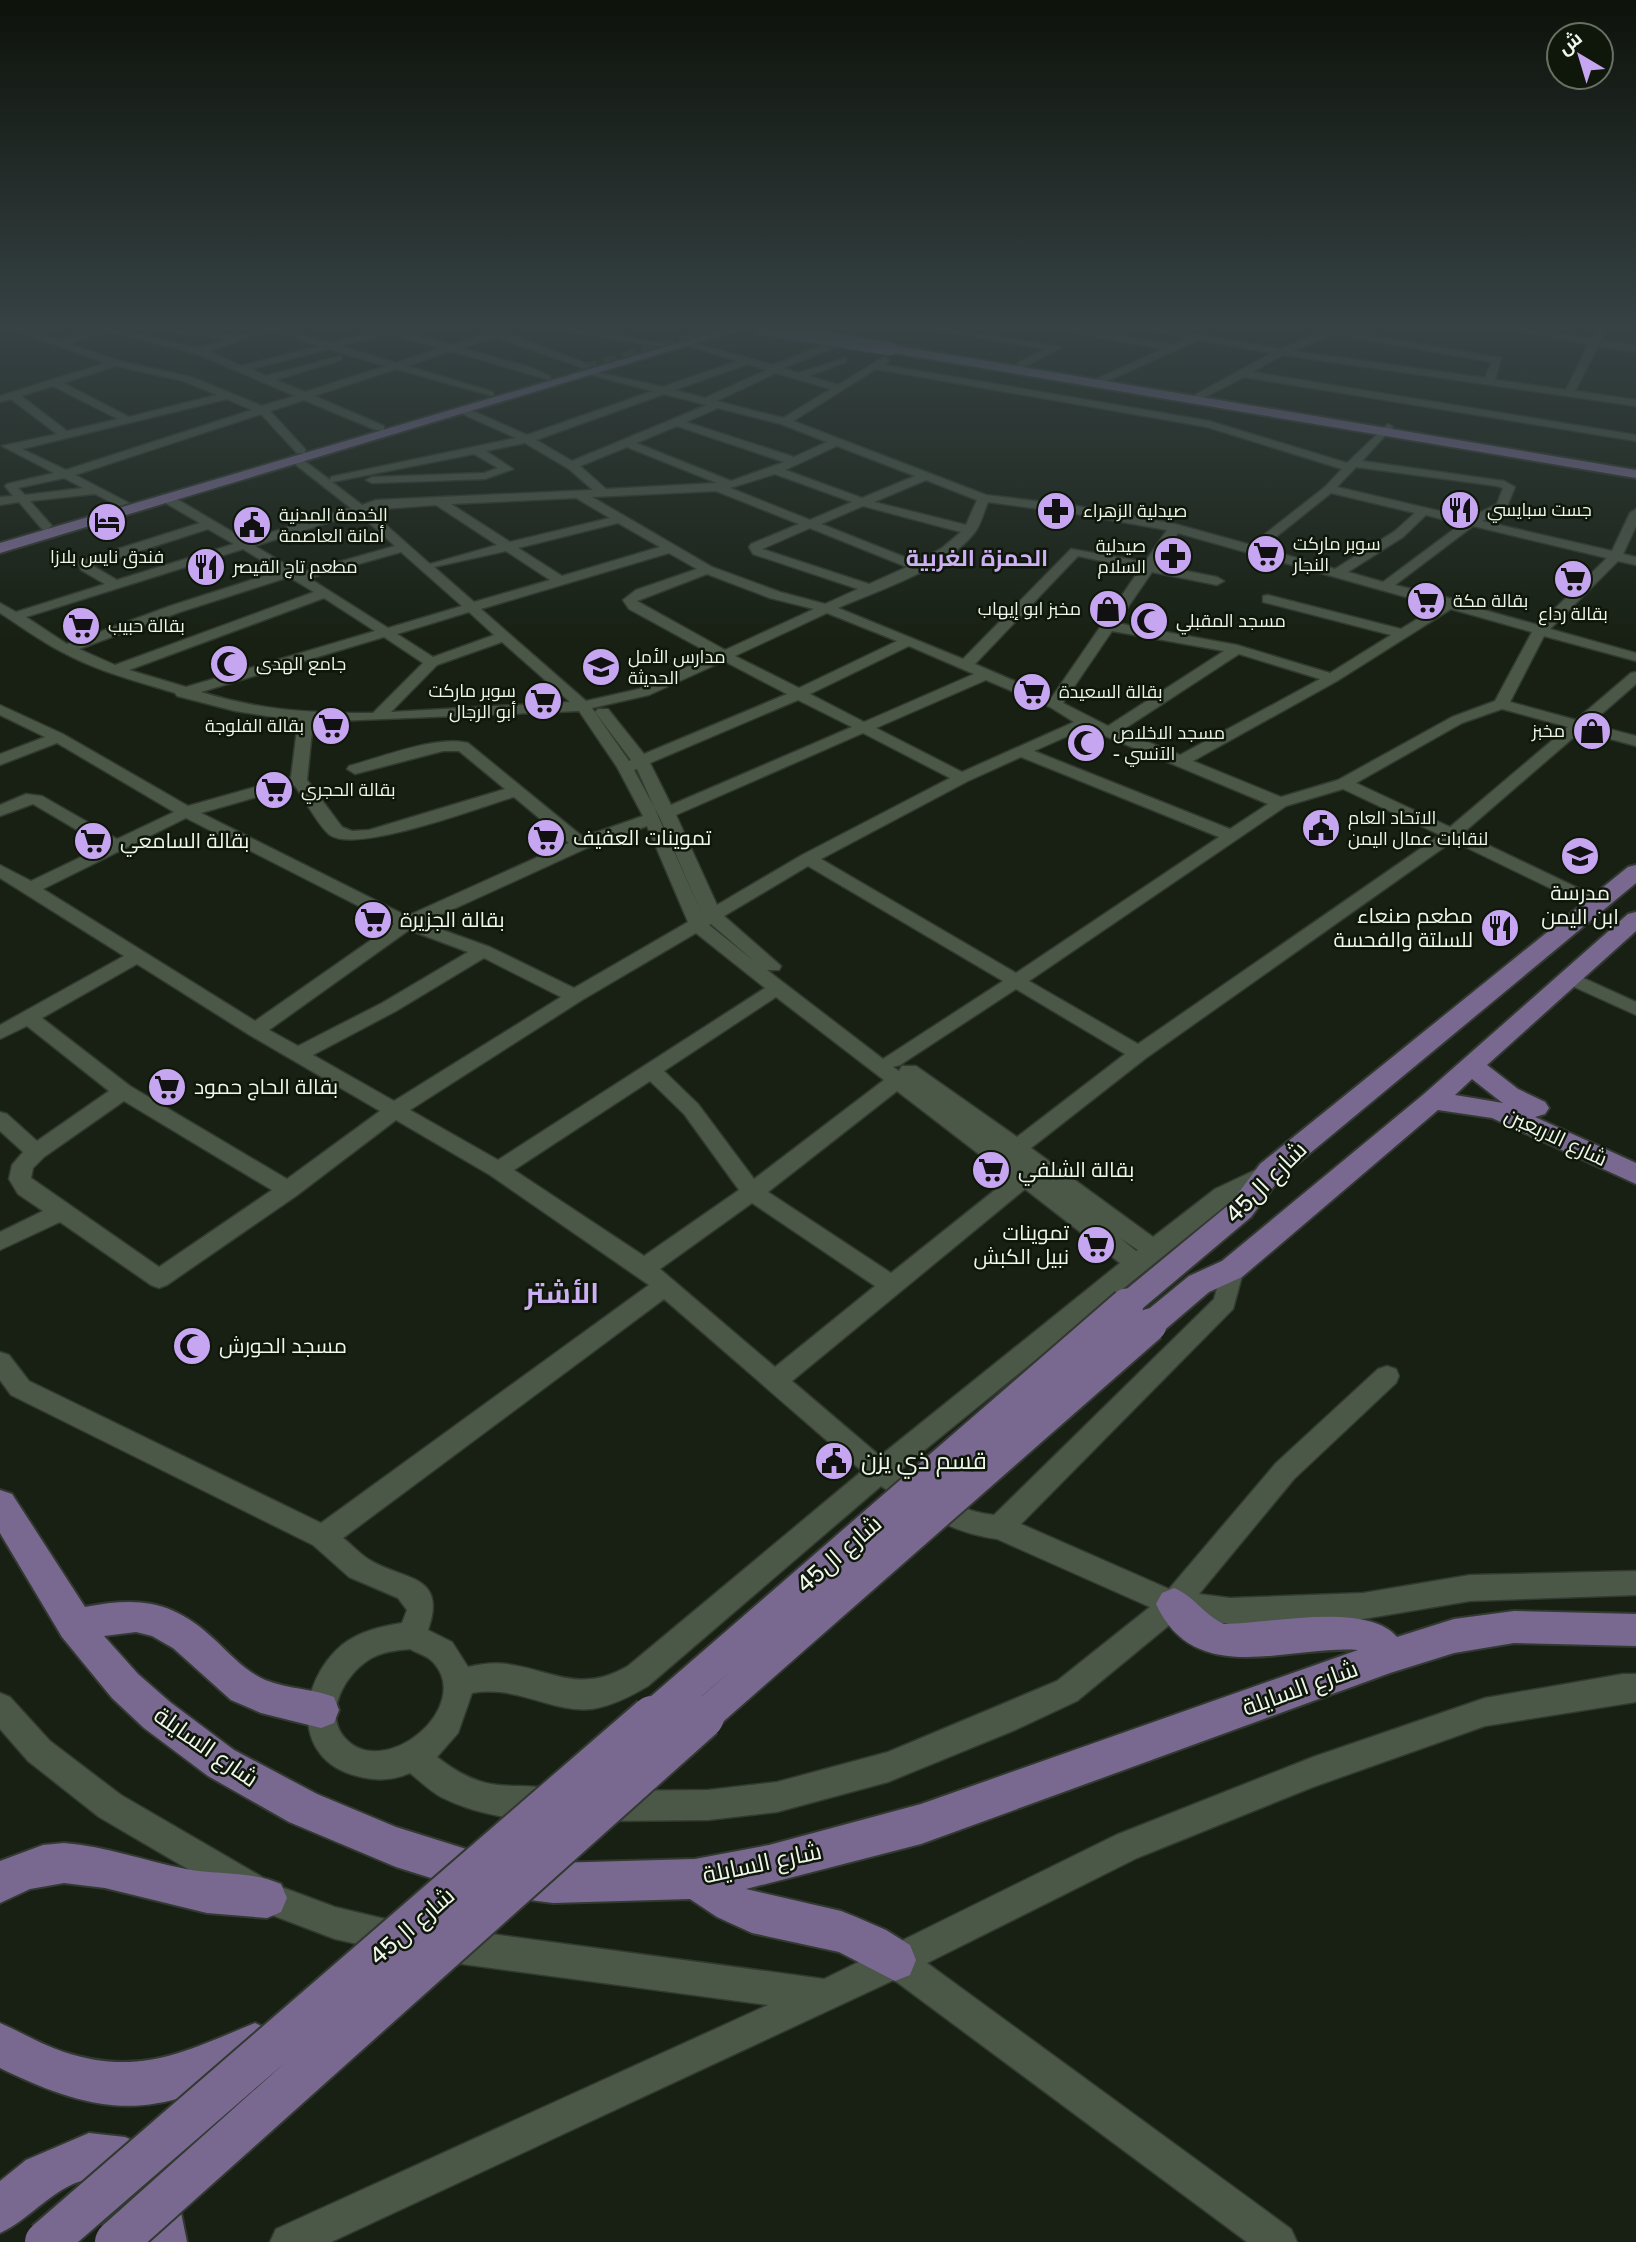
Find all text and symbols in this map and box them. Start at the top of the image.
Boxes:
north arrow [1545,21,1615,91]
text: ش [1553,26,1587,60]
restaurant icon: جست سبايسي [1439,489,1481,531]
pharmacy icon: صيدلية الزهراء [1035,490,1077,532]
place label: جست سبايسي [1487,498,1592,523]
place label: صيدلية الزهراء [1083,499,1187,522]
hotel icon: فندق نايس بلازا [86,501,128,543]
place label: الخدمة المدنية أمانة العاصمة [279,503,388,546]
public building icon: الخدمة المدنية أمانة العاصمة [231,504,273,546]
place label: سوبر ماركت النجار [1292,532,1381,576]
supermarket icon: سوبر ماركت النجار [1245,533,1287,575]
place label: صيدلية السلام [1096,534,1146,579]
pharmacy icon: صيدلية السلام [1152,535,1194,577]
district label: الحمزة الغربية [906,543,1048,572]
place label: فندق نايس بلازا [50,545,164,569]
restaurant icon: مطعم تاج القيصر [185,546,227,588]
place label: مطعم تاج القيصر [232,555,358,579]
supermarket icon: بقالة رداع [1552,558,1594,600]
supermarket icon: بقالة مكة [1405,580,1447,622]
shop icon: مخبز ابو إيهاب [1087,588,1129,630]
place label: بقالة مكة [1453,589,1528,611]
place label: مخبز ابو إيهاب [978,597,1081,620]
mosque icon: مسجد المقبلي [1128,600,1170,642]
place label: بقالة رداع [1538,602,1608,626]
supermarket icon: بقالة حبيب [60,605,102,647]
place label: مسجد المقبلي [1176,609,1286,635]
place label: بقالة حبيب [108,614,185,636]
mosque icon: جامع الهدى [208,643,250,685]
place label: مدارس الأمل الحديثة [628,645,726,688]
school or university icon: مدارس الأمل الحديثة [580,646,622,688]
place label: جامع الهدى [256,652,346,676]
supermarket icon: بقالة السعيدة [1011,671,1053,713]
place label: سوبر ماركت أبو الرجال [428,679,516,723]
supermarket icon: سوبر ماركت أبو الرجال [522,680,564,722]
place label: بقالة السعيدة [1059,680,1163,702]
supermarket icon: بقالة الفلوجة [310,705,352,747]
shop icon: مخبز [1571,710,1613,752]
place label: بقالة الفلوجة [205,714,304,737]
place label: مخبز [1531,719,1565,742]
place label: مسجد الاخلاص - الآنسي [1113,721,1225,767]
mosque icon: مسجد الاخلاص - الآنسي [1065,722,1107,764]
supermarket icon: بقالة الحجري [253,769,295,811]
place label: بقالة الحجري [301,778,396,804]
place label: الاتحاد العام لنقابات عمال اليمن [1348,806,1488,850]
public building icon: الاتحاد العام لنقابات عمال اليمن [1300,807,1342,849]
supermarket icon: تموينات العفيف [525,817,567,859]
supermarket icon: بقالة السامعي [72,820,114,862]
place label: تموينات العفيف [573,824,712,850]
place label: بقالة السامعي [120,827,249,857]
school or university icon: مدرسة ابن اليمن [1559,835,1601,877]
place label: مدرسة ابن اليمن [1541,879,1619,930]
supermarket icon: بقالة الجزيرة [352,899,394,941]
place label: مطعم صنعاء للسلتة والفحسة [1334,902,1473,952]
place label: بقالة الجزيرة [400,906,505,932]
restaurant icon: مطعم صنعاء للسلتة والفحسة [1479,907,1521,949]
supermarket icon: بقالة الحاج حمود [146,1066,188,1108]
place label: بقالة الحاج حمود [194,1073,338,1101]
street label: شارع الاربعين [1500,1101,1612,1173]
street label: شارع ال45 [1218,1134,1314,1230]
supermarket icon: بقالة الشلفي [970,1149,1012,1191]
place label: بقالة الشلفي [1018,1156,1134,1186]
place label: تموينات نبيل الكبش [974,1219,1069,1270]
supermarket icon: تموينات نبيل الكبش [1075,1224,1117,1266]
district label: الأشتر [524,1276,599,1310]
mosque icon: مسجد الحورش [171,1325,213,1367]
place label: مسجد الحورش [219,1332,347,1359]
public building icon: قسم ذي يزن [813,1440,855,1482]
place label: قسم ذي يزن [861,1445,987,1479]
street label: شارع ال45 [789,1508,889,1600]
street label: شارع السايلة [1238,1652,1362,1724]
street label: شارع السايلة [147,1699,265,1795]
street label: شارع السايلة [700,1835,824,1891]
street label: شارع ال45 [362,1880,462,1972]

